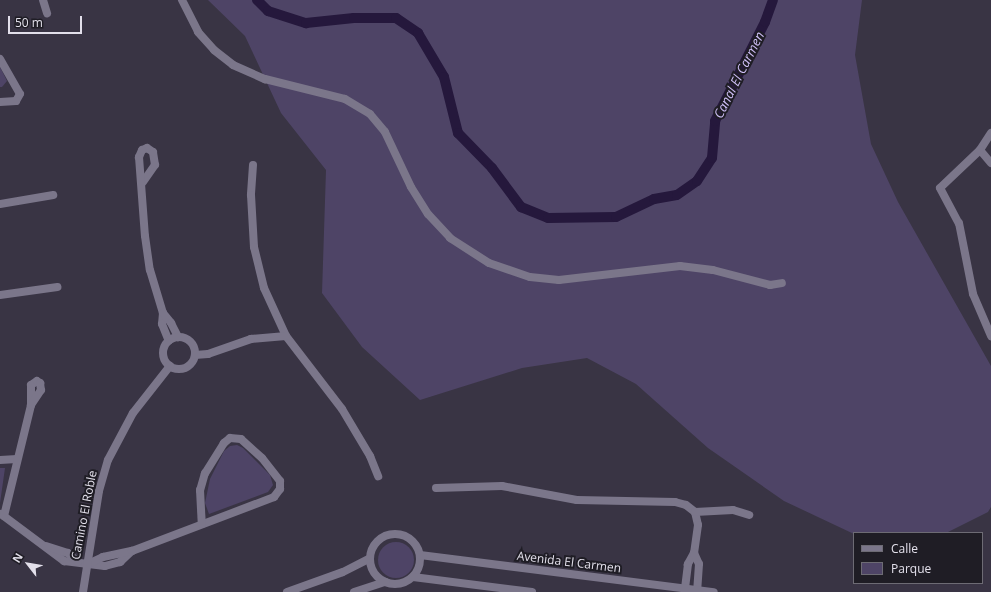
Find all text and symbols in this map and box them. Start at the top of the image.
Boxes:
scale bar [10,8,84,34]
text: 50 m [15,14,43,31]
water label: Canal El Carmen [710,29,768,121]
street label: Camino El Roble [68,469,100,561]
legend [853,532,983,584]
text: Calle [891,540,918,557]
north arrow [8,544,48,584]
street label: Avenida El Carmen [516,548,622,576]
text: N [9,550,26,565]
text: Parque [891,560,931,577]

